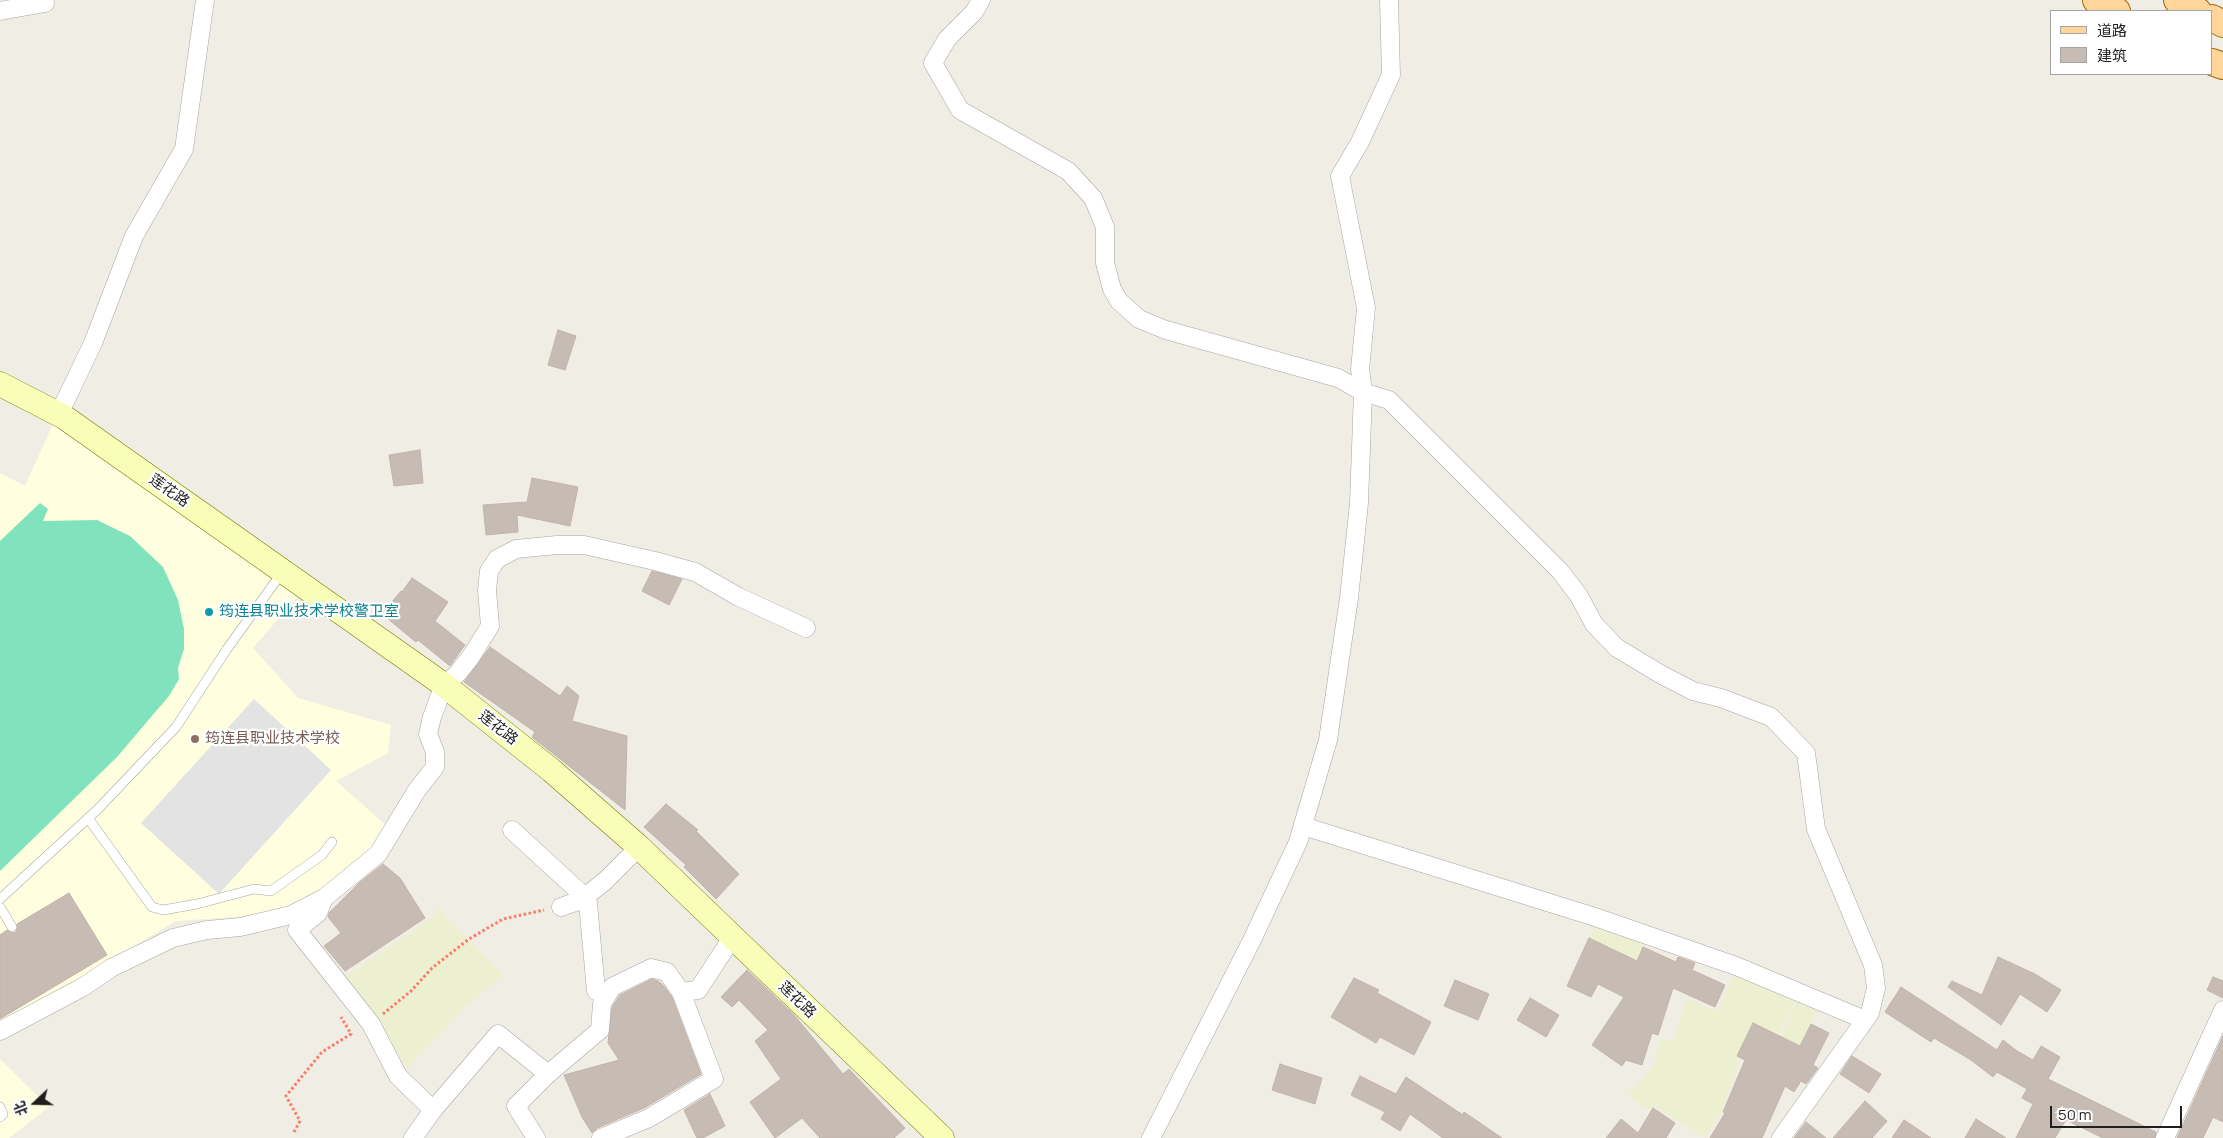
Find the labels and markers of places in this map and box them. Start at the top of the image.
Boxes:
place label: 筠连县职业技术学校警卫室 [219,603,399,621]
marker: 筠连县职业技术学校警卫室 [203,606,215,618]
place label: 筠连县职业技术学校 [205,730,340,748]
marker: 筠连县职业技术学校 [189,733,201,745]

